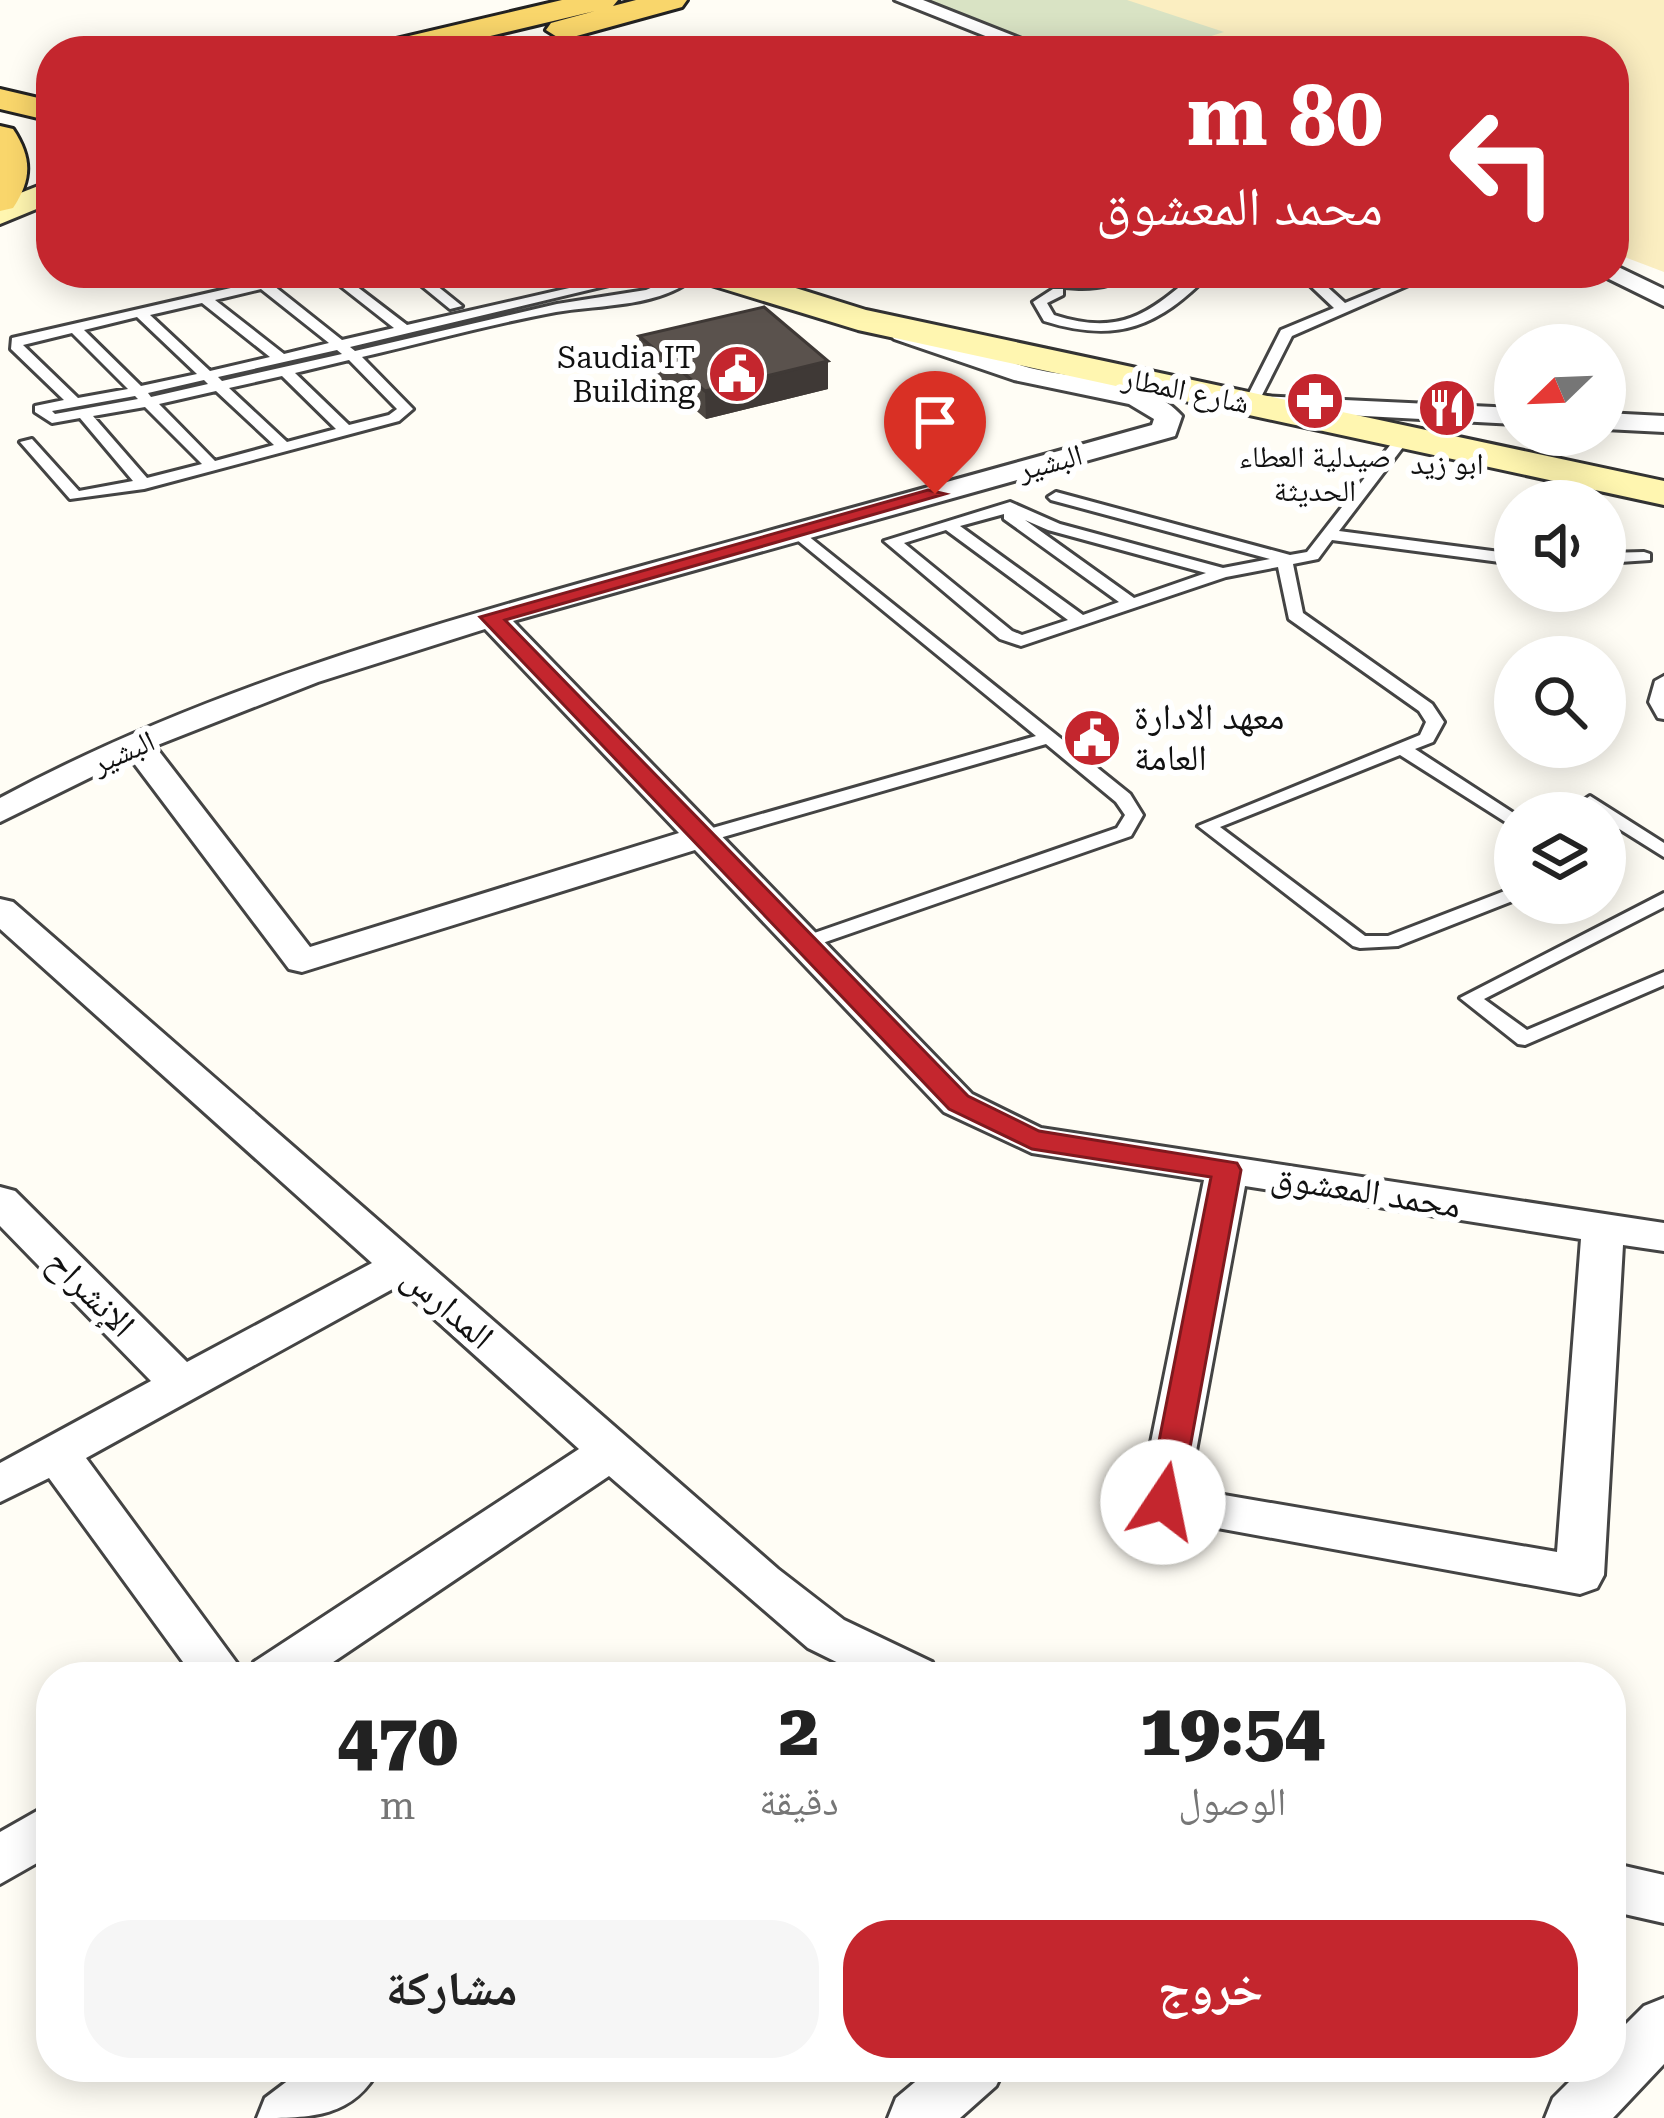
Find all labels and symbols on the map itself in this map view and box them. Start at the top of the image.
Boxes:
north arrow [1494,324,1626,456]
place label: Saudia IT Building [557,340,695,409]
public building icon: Saudia IT Building [706,343,768,405]
street label: شارع المطار [1118,359,1253,422]
pharmacy icon: صيدلية العطاء الحديثة [1284,370,1346,432]
pin [884,371,986,494]
restaurant icon: ابو زيد [1416,377,1478,439]
street label: البشير [1013,437,1086,488]
place label: صيدلية العطاء الحديثة [1239,439,1391,508]
place label: ابو زيد [1410,446,1484,481]
place label: معهد الادارة العامة [1134,696,1284,779]
public building icon: معهد الادارة العامة [1061,707,1123,769]
street label: البشير [85,723,160,782]
street label: محمد المعشوق [1268,1155,1464,1227]
street label: الإنشراح [38,1240,144,1346]
street label: المدارس [394,1256,502,1358]
position arrow [1100,1439,1226,1565]

